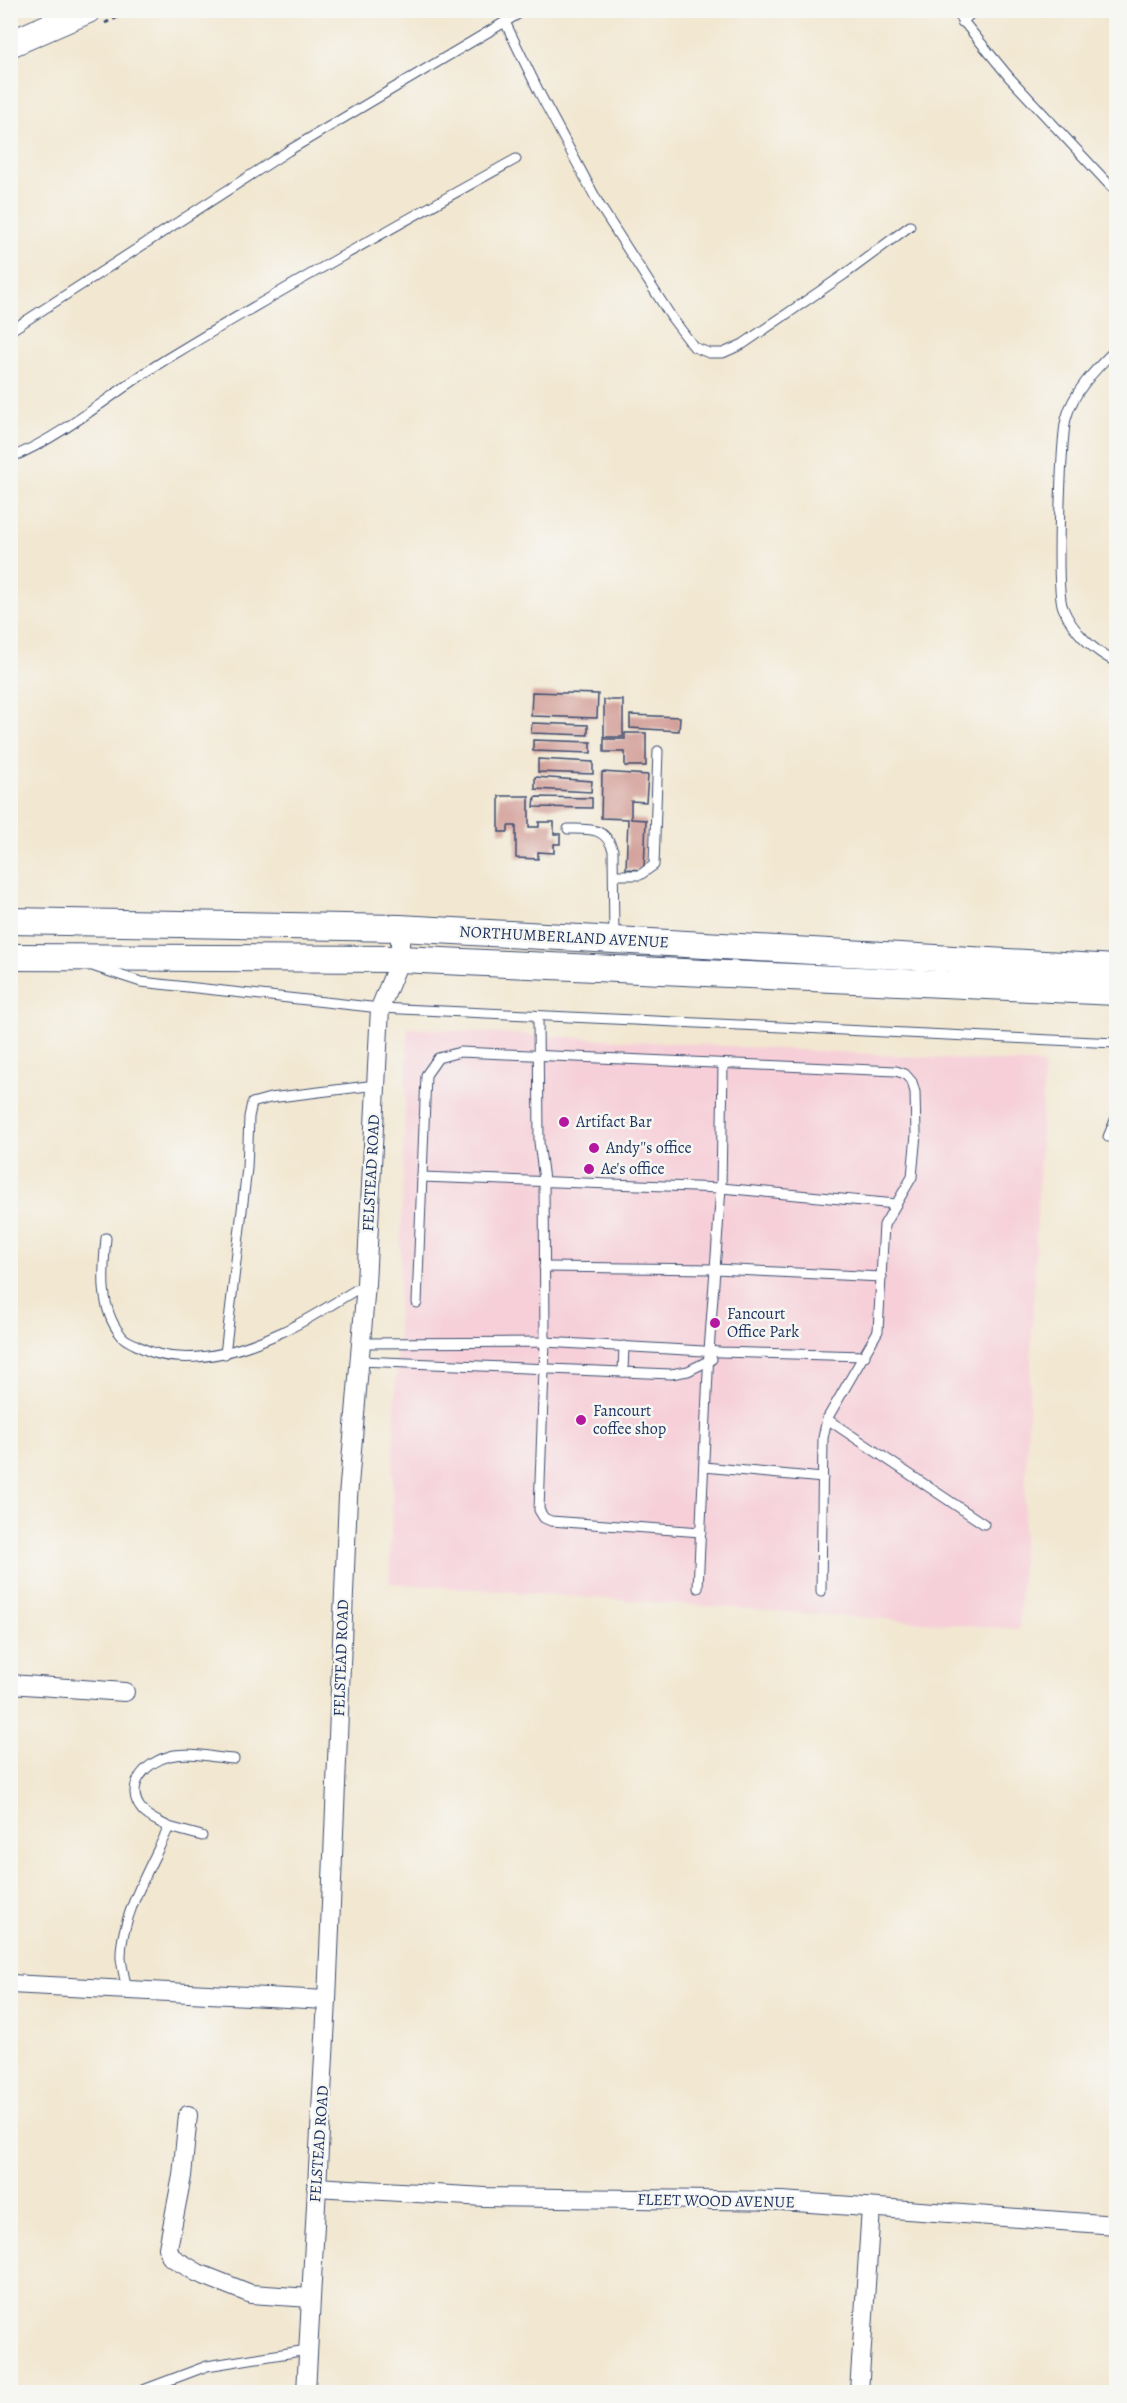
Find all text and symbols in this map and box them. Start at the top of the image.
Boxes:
street label: NORTHUMBERLAND AVENUE [459,921,669,953]
place label: Artifact Bar [575,1111,652,1133]
street label: FELSTEAD ROAD [357,1114,385,1232]
marker: Artifact Bar [557,1115,571,1129]
place label: Andy''s office [605,1137,692,1159]
marker: Andy''s office [587,1141,601,1155]
place label: Ae's office [600,1158,665,1180]
marker: Ae's office [582,1162,596,1176]
place label: Fancourt Office Park [727,1303,799,1343]
marker: Fancourt Office Park [708,1316,722,1330]
place label: Fancourt coffee shop [593,1400,666,1440]
marker: Fancourt coffee shop [574,1413,588,1427]
street label: FELSTEAD ROAD [328,1599,354,1717]
street label: FELSTEAD ROAD [304,2085,334,2203]
street label: FLEET WOOD AVENUE [637,2189,795,2213]

